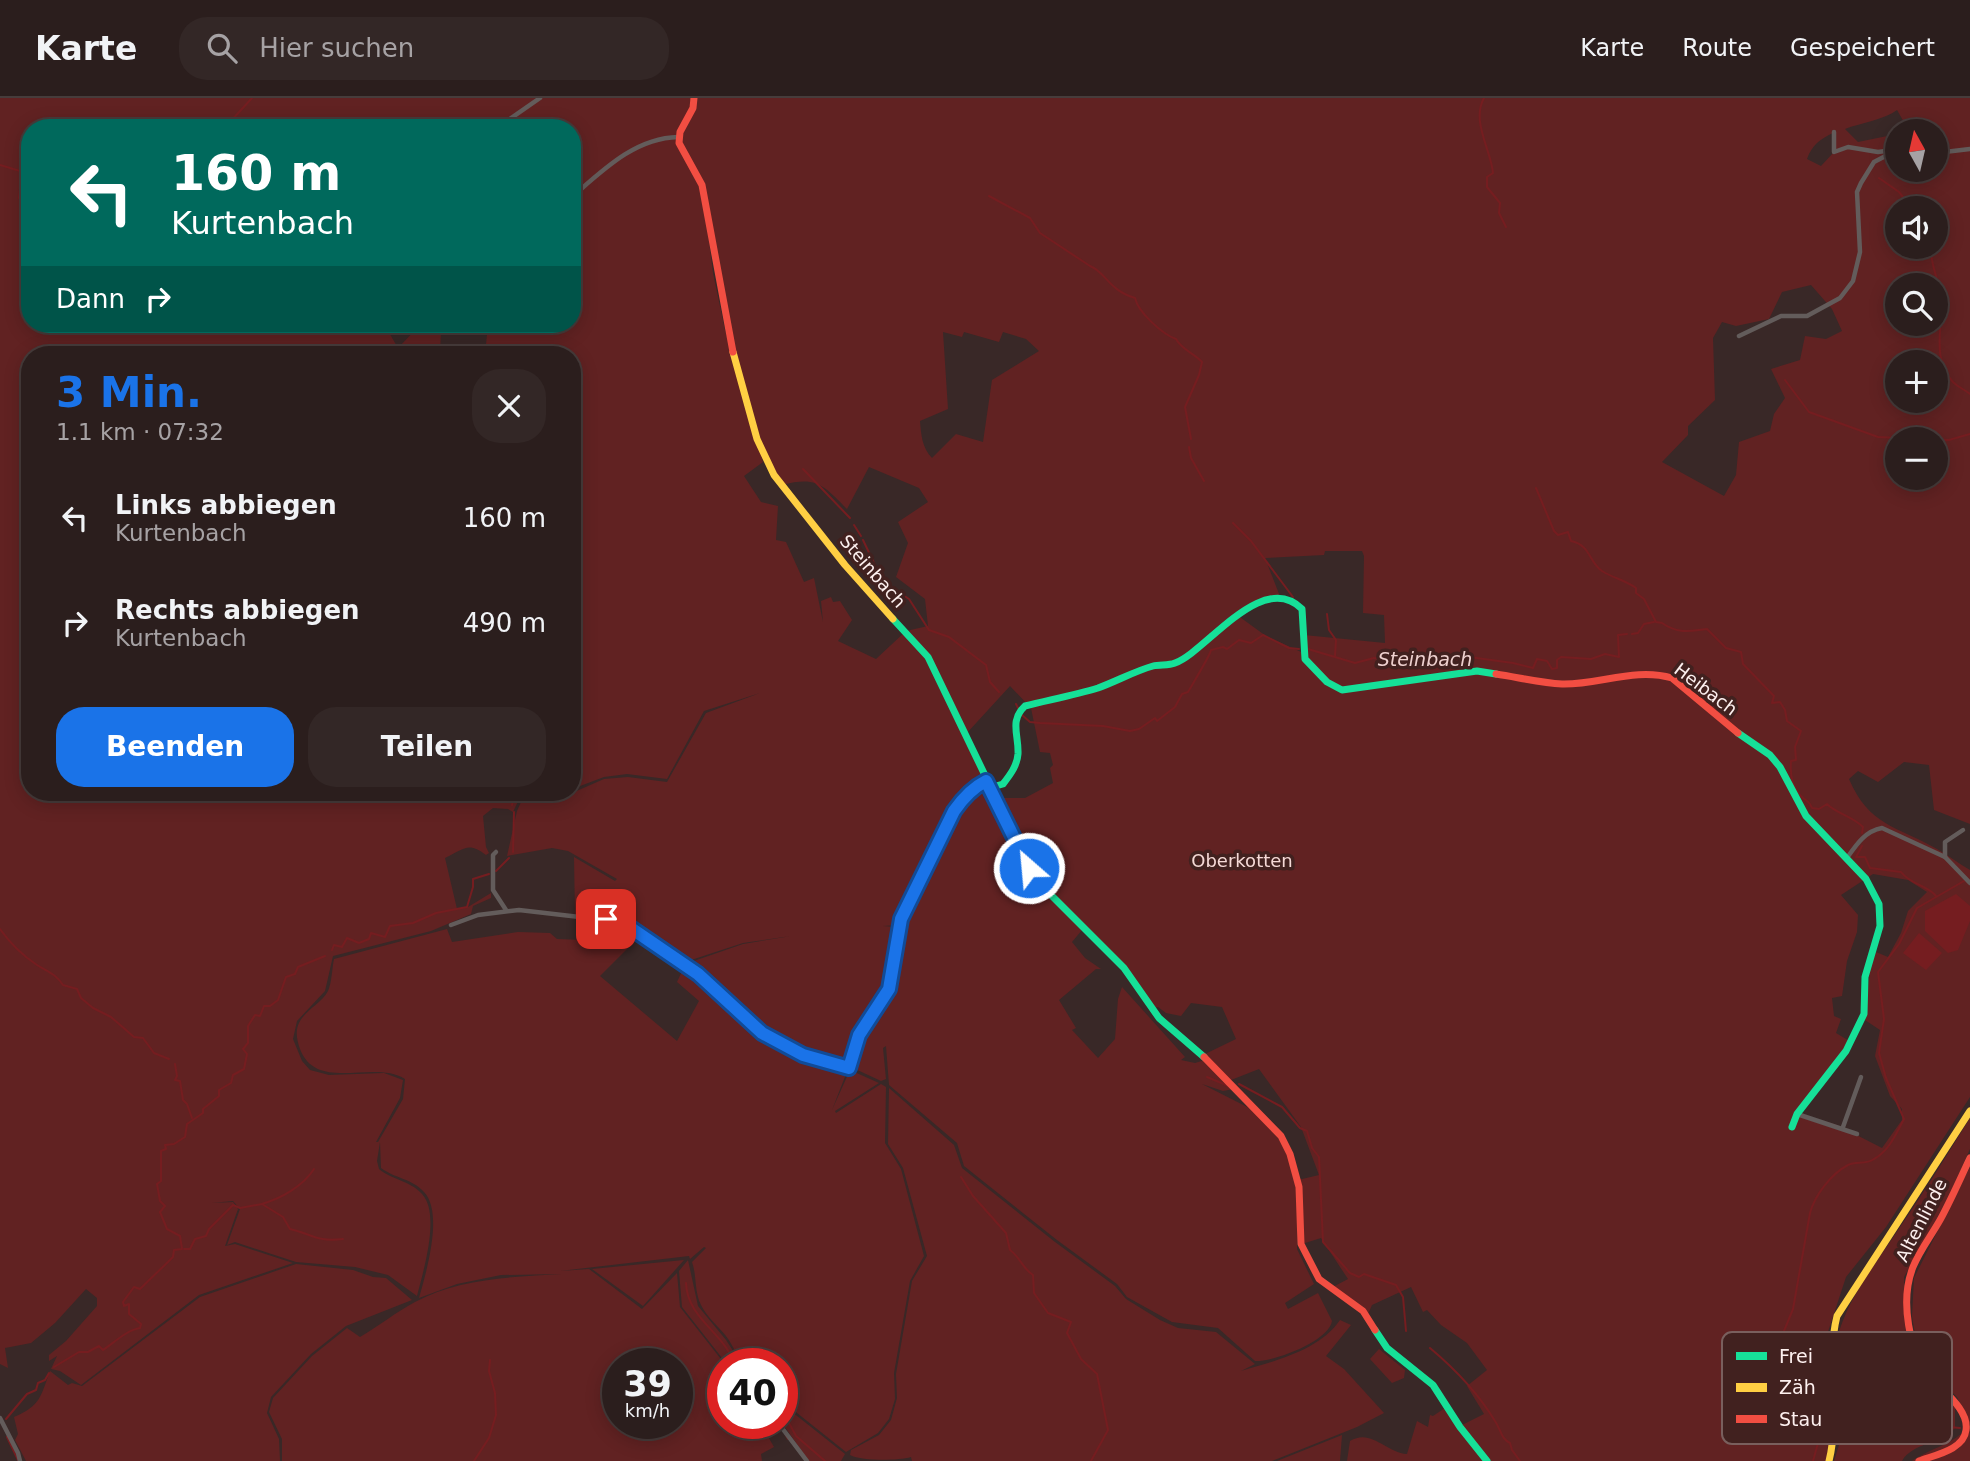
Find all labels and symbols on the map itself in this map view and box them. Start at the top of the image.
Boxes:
north arrow [1885,119,1948,182]
street label: Steinbach [836,530,910,612]
water label: Steinbach [1378,648,1472,670]
street label: Heibach [1670,659,1742,719]
position arrow [992,831,1066,905]
park label: Oberkotten [1191,850,1293,871]
pin [576,889,636,949]
street label: Altenlinde [1891,1175,1951,1265]
legend [1722,1332,1952,1444]
text: Frei [1779,1345,1813,1367]
speed limit sign: 40 [707,1348,798,1439]
text: Zäh [1779,1376,1816,1398]
text: Stau [1779,1408,1822,1430]

